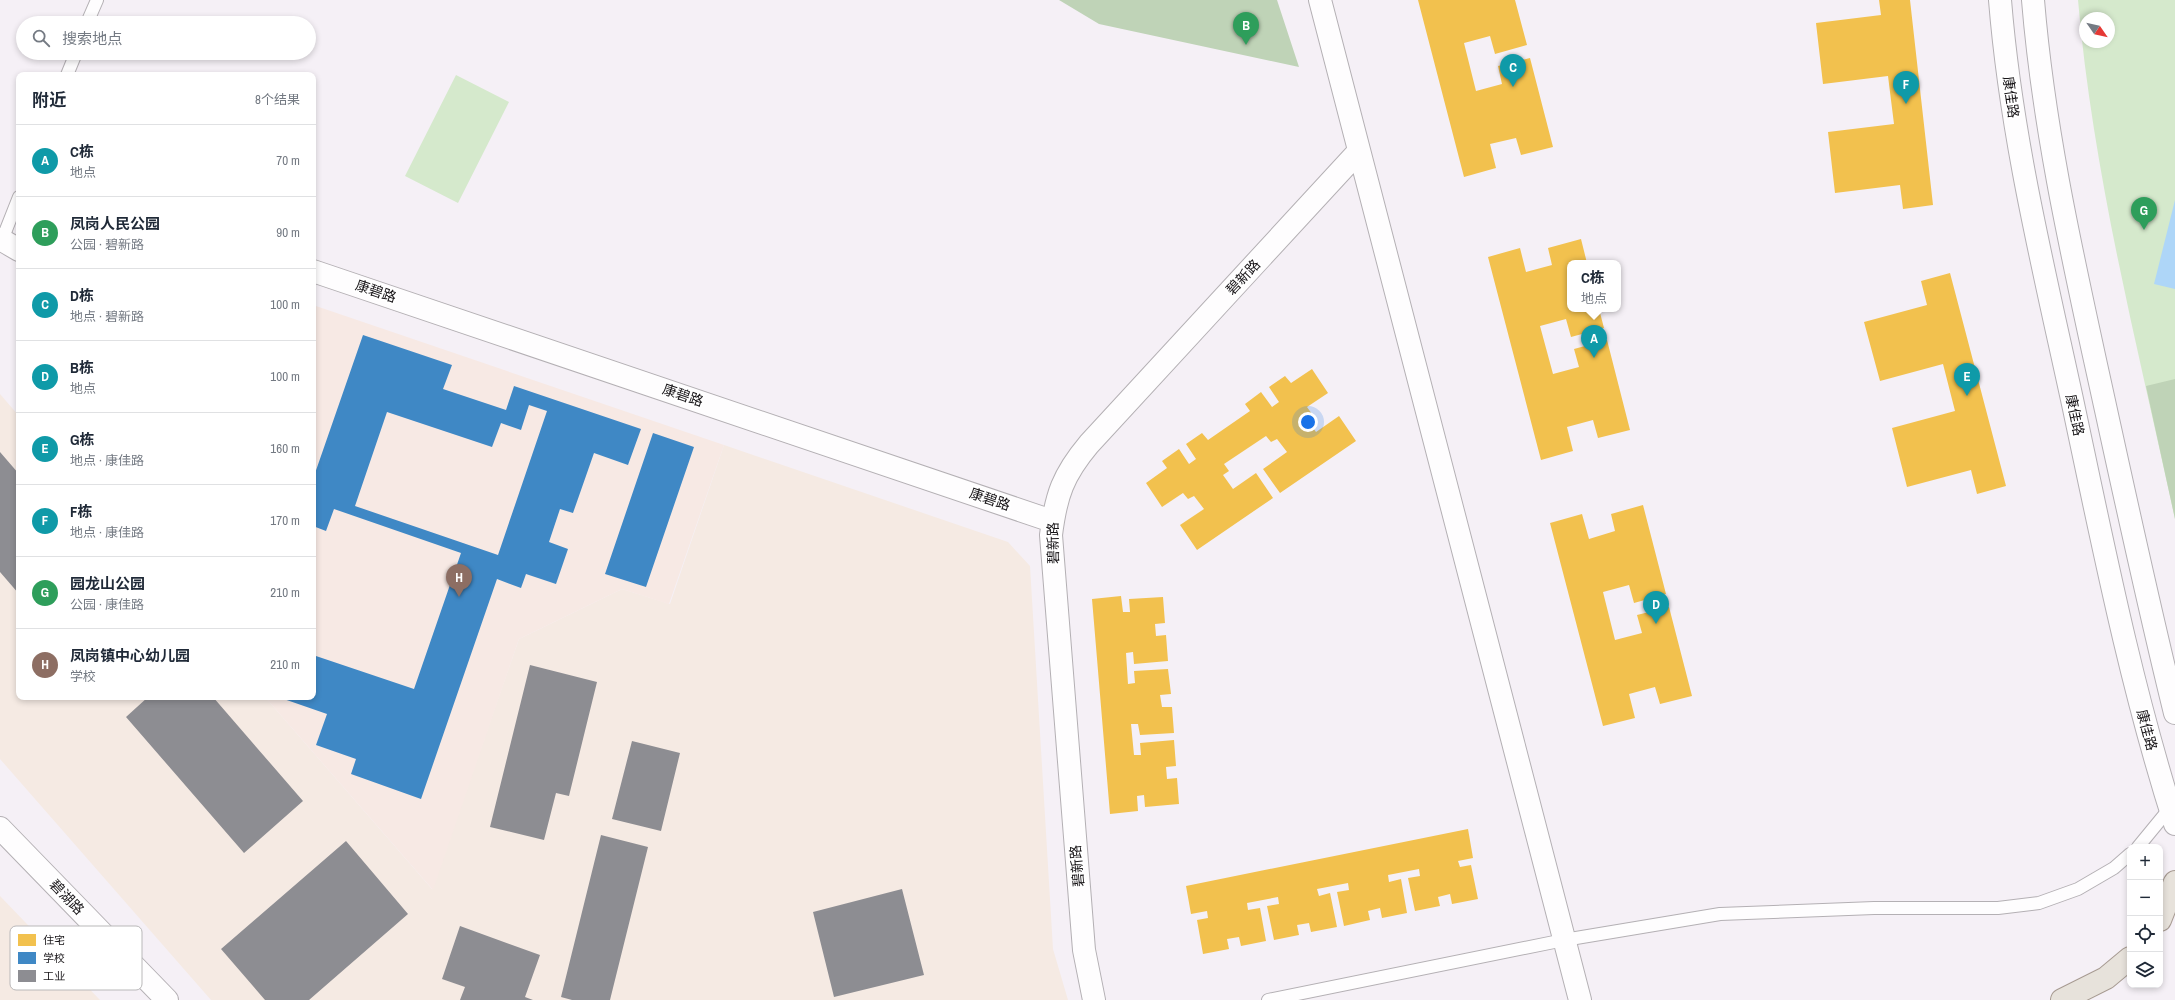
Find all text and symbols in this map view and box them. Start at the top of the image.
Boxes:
pin: B [1233,12,1259,45]
north arrow [2079,12,2115,48]
search box [16,16,316,60]
icon: search [30,27,52,49]
text: 搜索地点 [62,28,122,49]
pin: C [1500,54,1526,87]
pin: F [1893,71,1919,104]
street label: 康佳路 [1999,75,2023,119]
text: 附近 [32,88,66,111]
text: 8个结果 [255,91,300,108]
text: C栋 [70,141,94,162]
text: A [41,152,49,169]
text: 70 m [276,152,300,169]
text: 地点 [70,164,96,181]
pin: G [2131,197,2157,230]
text: 凤岗人民公园 [70,213,160,234]
text: B [41,224,49,241]
text: 90 m [276,224,300,241]
text: 公园 · 碧新路 [70,236,144,253]
street label: 碧新路 [1222,256,1264,298]
popup [1567,260,1621,312]
text: C栋 [1581,267,1605,288]
street label: 康碧路 [353,276,399,306]
text: D栋 [70,285,94,306]
text: 地点 [1581,290,1607,307]
text: C [41,296,49,313]
text: 100 m [270,296,300,313]
text: 地点 · 碧新路 [70,308,144,325]
pin: A [1581,325,1607,358]
text: B栋 [70,357,94,378]
pin: E [1954,363,1980,396]
text: D [41,368,49,385]
text: 100 m [270,368,300,385]
text: 地点 [70,380,96,397]
street label: 康碧路 [660,380,706,410]
street label: 康佳路 [2062,393,2088,437]
your location [1298,412,1318,432]
text: G栋 [70,429,95,450]
text: E [41,440,49,457]
text: 160 m [270,440,300,457]
text: 地点 · 康佳路 [70,452,144,469]
street label: 康碧路 [967,484,1013,514]
text: F栋 [70,501,93,522]
text: F [42,512,48,529]
text: 170 m [270,512,300,529]
street label: 碧新路 [1044,522,1062,564]
text: 地点 · 康佳路 [70,524,144,541]
pin: H [446,564,472,597]
text: 园龙山公园 [70,573,145,594]
text: G [41,584,49,601]
text: 210 m [270,584,300,601]
pin: D [1643,591,1669,624]
text: 公园 · 康佳路 [70,596,144,613]
text: 凤岗镇中心幼儿园 [70,645,190,666]
text: H [41,656,49,673]
text: 210 m [270,656,300,673]
text: 学校 [70,668,96,685]
street label: 康佳路 [2133,707,2161,753]
street label: 碧新路 [1066,844,1088,888]
map controls [2127,844,2163,988]
button: + [2127,844,2163,880]
street label: 碧湖路 [46,876,88,918]
button: − [2127,880,2163,916]
button: locate [2127,916,2163,952]
legend [10,926,142,990]
text: 住宅 [43,933,65,947]
text: 学校 [43,951,65,965]
button: layers [2127,952,2163,988]
text: 工业 [43,969,65,983]

